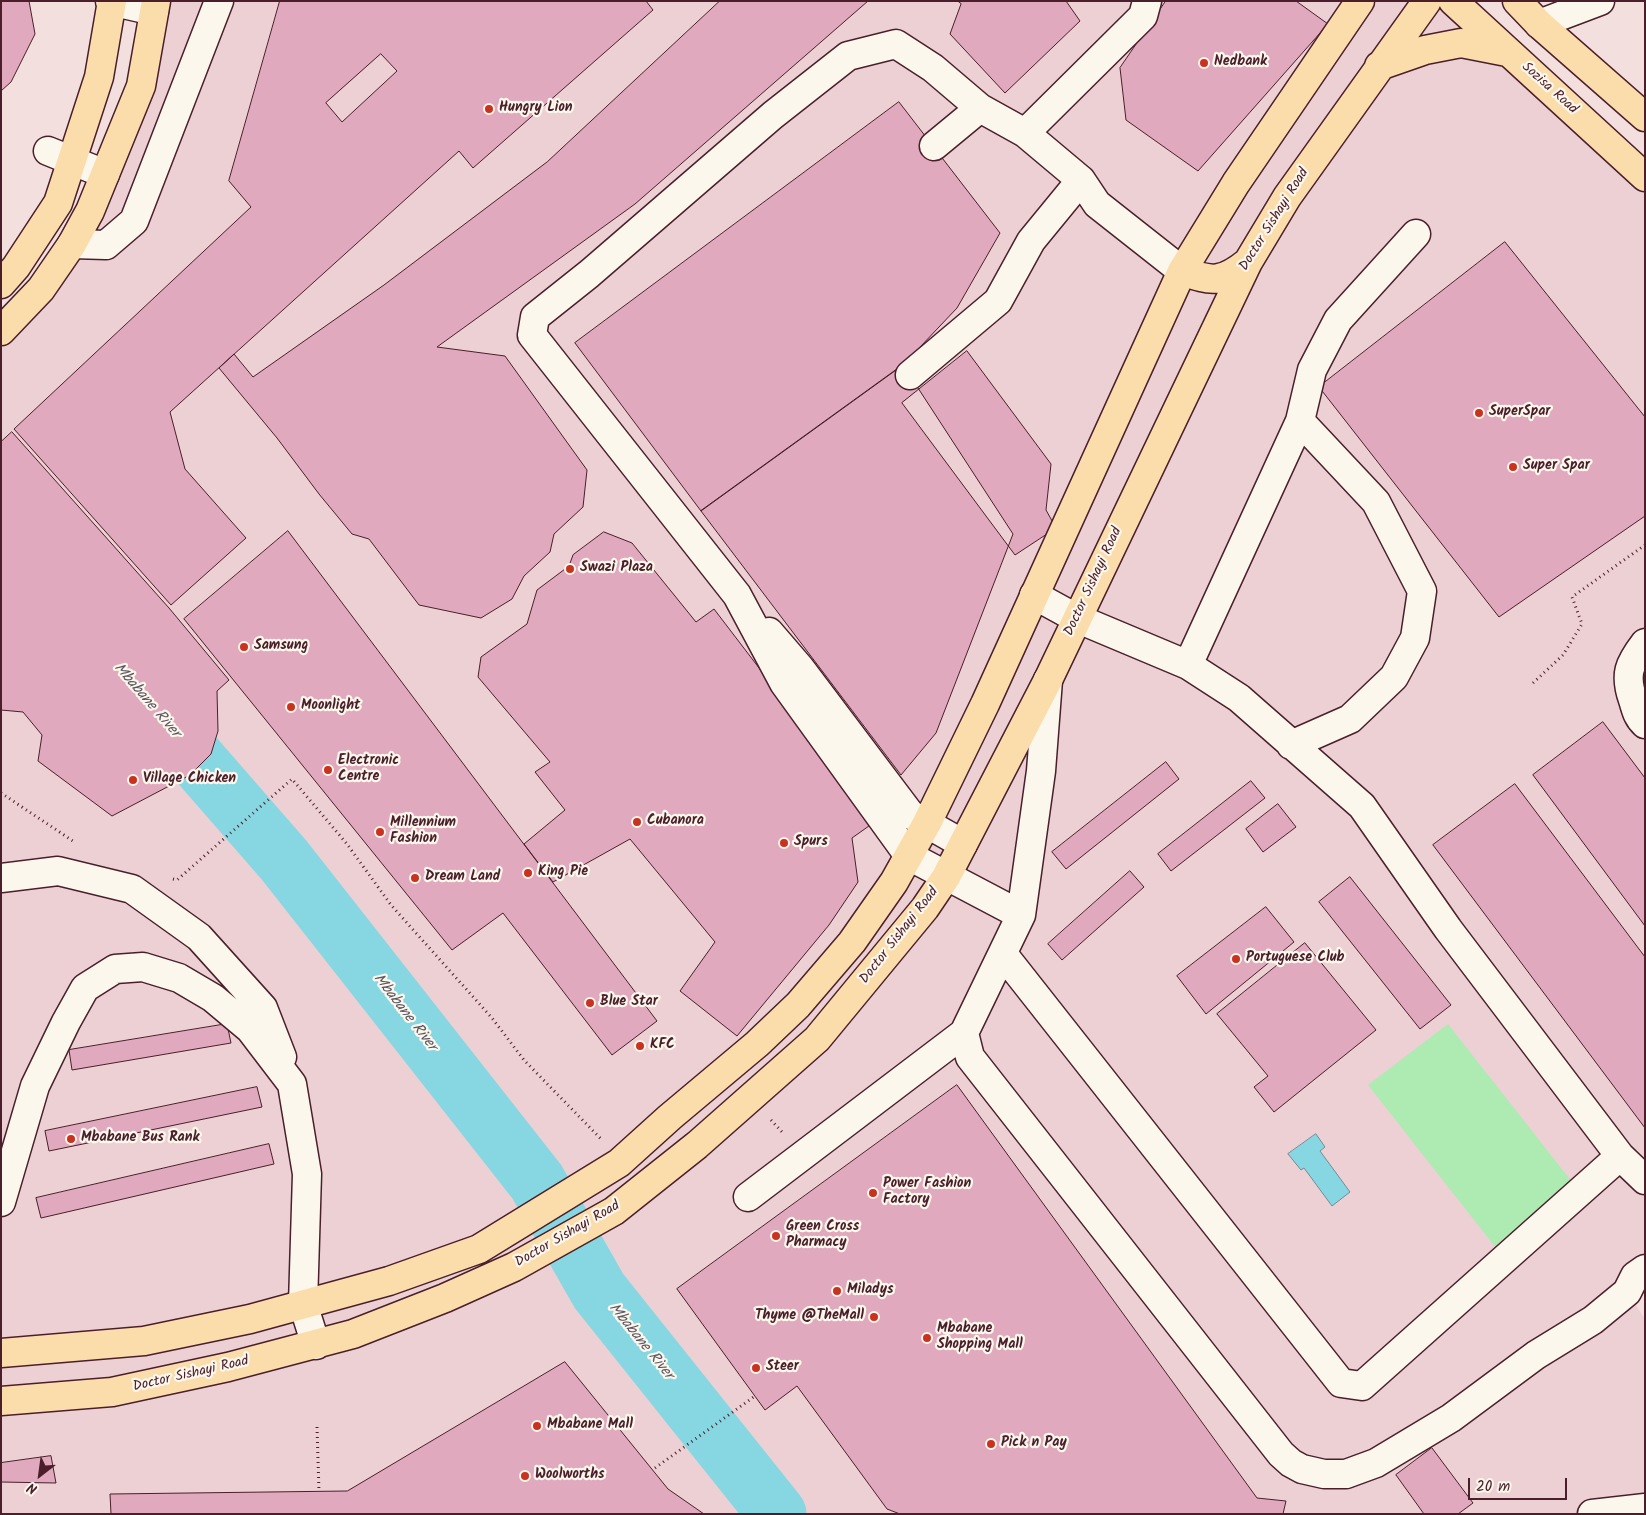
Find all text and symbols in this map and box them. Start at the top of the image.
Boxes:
place label: Nedbank [1214,55,1267,71]
marker: Nedbank [1198,57,1210,69]
street label: Sozisa Road [1518,60,1580,118]
place label: Hungry Lion [499,101,573,117]
marker: Hungry Lion [483,103,495,115]
street label: Doctor Sishayi Road [1237,166,1313,274]
place label: SuperSpar [1489,405,1550,421]
marker: SuperSpar [1473,407,1485,419]
place label: Super Spar [1523,459,1590,475]
marker: Super Spar [1507,461,1519,473]
street label: Doctor Sishayi Road [1061,525,1127,639]
place label: Swazi Plaza [580,561,653,577]
marker: Swazi Plaza [564,563,576,575]
place label: Samsung [254,639,308,655]
marker: Samsung [238,641,250,653]
water label: Mbabane River [109,660,183,742]
place label: Moonlight [301,699,360,715]
marker: Moonlight [285,701,297,713]
place label: Electronic Centre [338,754,399,786]
marker: Electronic Centre [322,764,334,776]
place label: Village Chicken [143,772,236,788]
marker: Village Chicken [127,774,139,786]
place label: Cubanora [647,814,704,830]
place label: Millennium Fashion [390,816,456,849]
marker: Cubanora [631,816,643,828]
marker: Millennium Fashion [374,826,386,838]
place label: Spurs [794,835,828,851]
marker: Spurs [778,837,790,849]
place label: King Pie [538,865,588,881]
marker: King Pie [522,867,534,879]
place label: Dream Land [425,870,500,886]
marker: Dream Land [409,872,421,884]
street label: Doctor Sishayi Road [857,884,943,988]
place label: Portuguese Club [1246,951,1344,967]
marker: Portuguese Club [1230,953,1242,965]
water label: Mbabane River [368,971,440,1055]
place label: Blue Star [600,995,658,1011]
marker: Blue Star [584,997,596,1009]
place label: KFC [650,1038,675,1054]
marker: KFC [634,1040,646,1052]
place label: Mbabane Bus Rank [81,1131,199,1147]
marker: Mbabane Bus Rank [65,1133,77,1145]
place label: Power Fashion Factory [883,1177,971,1210]
marker: Power Fashion Factory [867,1187,879,1199]
street label: Doctor Sishayi Road [513,1198,623,1272]
place label: Green Cross Pharmacy [786,1220,859,1252]
marker: Green Cross Pharmacy [770,1230,782,1242]
place label: Miladys [847,1283,893,1299]
marker: Miladys [831,1285,843,1297]
water label: Mbabane River [604,1300,676,1384]
place label: Thyme @TheMall [755,1309,864,1325]
marker: Thyme @TheMall [868,1311,880,1323]
place label: Mbabane Shopping Mall [937,1322,1023,1354]
marker: Mbabane Shopping Mall [921,1332,933,1344]
street label: Doctor Sishayi Road [132,1354,250,1396]
place label: Steer [766,1360,799,1376]
marker: Steer [750,1362,762,1374]
place label: Mbabane Mall [547,1418,633,1434]
marker: Mbabane Mall [531,1420,543,1432]
place label: Pick n Pay [1001,1436,1067,1452]
marker: Pick n Pay [985,1438,997,1450]
north arrow [15,1450,65,1500]
place label: Woolworths [535,1468,605,1484]
scale bar [1471,1468,1570,1500]
marker: Woolworths [519,1470,531,1482]
text: 20 m [1476,1475,1510,1499]
text: N [23,1476,42,1500]

